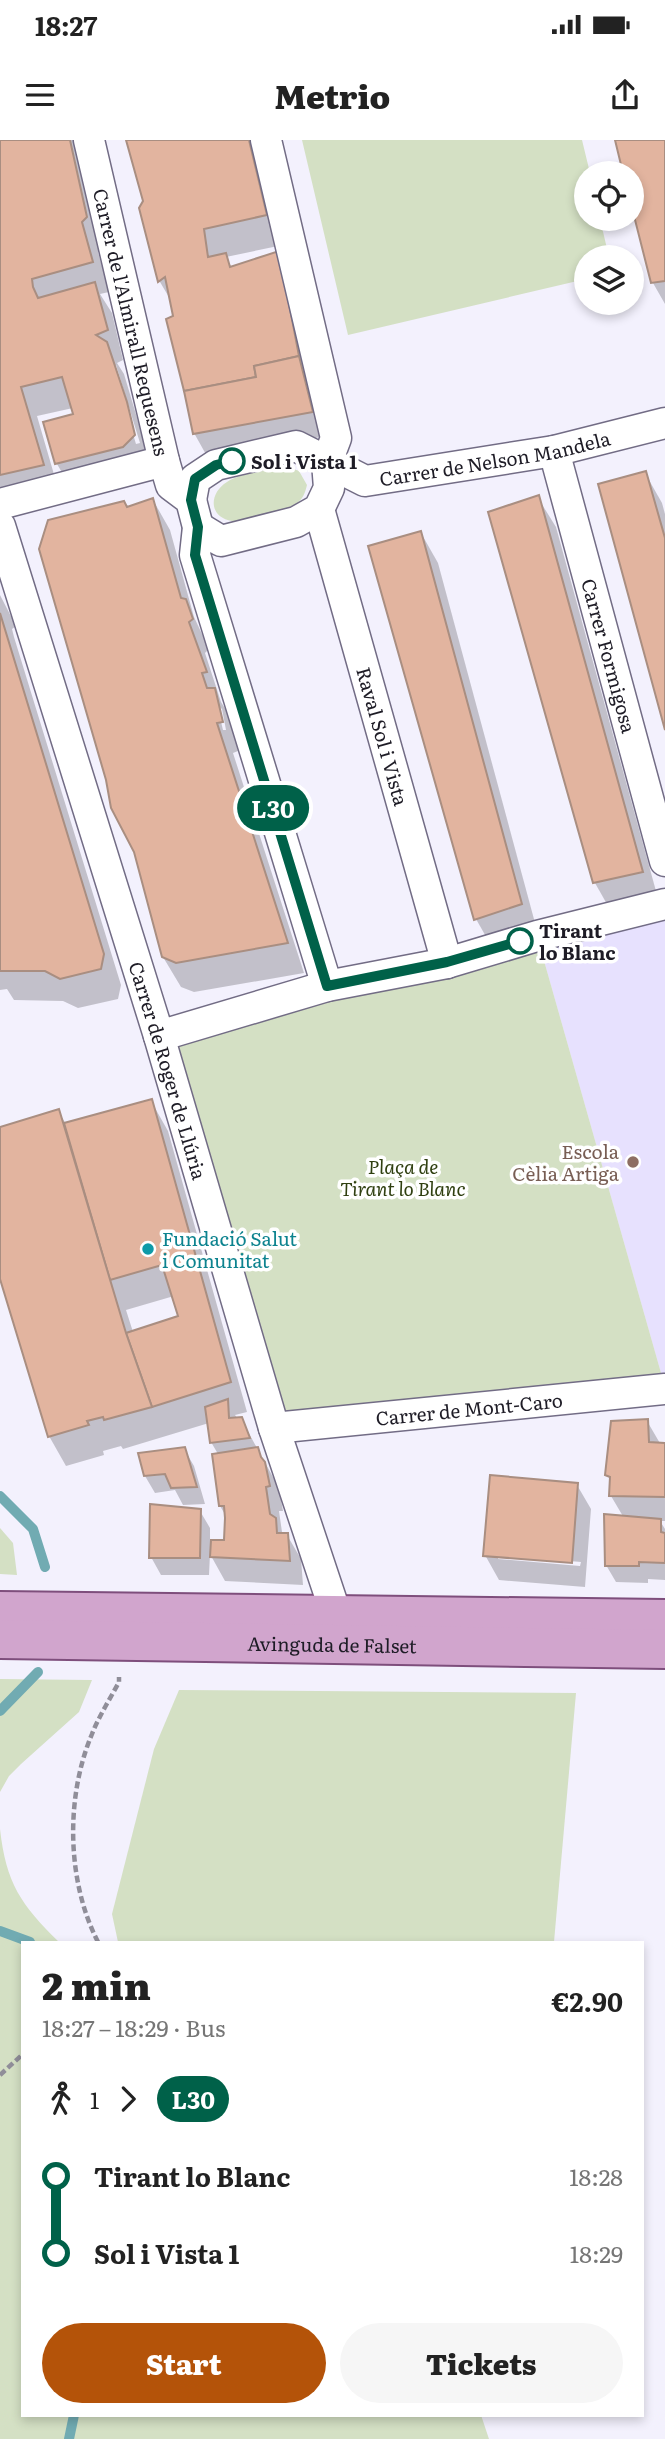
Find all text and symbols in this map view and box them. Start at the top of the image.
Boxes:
text: 18:27 [35,5,97,44]
text: Metrio [275,71,390,119]
icon: menu [21,76,59,114]
icon: share [606,76,644,114]
map controls [574,161,644,315]
button: locate [574,161,644,231]
street label: Carrer de l'Almirall Requesens [87,186,176,459]
button: layers [574,245,644,315]
street label: Carrer de Nelson Mandela [377,423,614,493]
place label: Sol i Vista 1 [251,447,357,475]
marker: Sol i Vista 1 [219,448,245,474]
street label: Carrer Formigosa [575,575,644,737]
street label: Raval Sol i Vista [350,663,416,810]
line badge: L30 [233,785,313,831]
text: L30 [251,790,295,825]
place label: Tirant lo Blanc [539,916,616,966]
marker: Tirant lo Blanc [507,928,533,954]
street label: Carrer de Roger de Llúria [123,958,215,1184]
place label: Escola Cèlia Artiga [512,1137,620,1187]
park label: Plaça de Tirant lo Blanc [340,1152,466,1202]
marker: Escola Cèlia Artiga [625,1154,641,1170]
place label: Fundació Salut i Comunitat [162,1224,297,1274]
marker: Fundació Salut i Comunitat [140,1241,156,1257]
street label: Carrer de Mont-Caro [374,1385,564,1432]
street label: Avinguda de Falset [247,1629,417,1659]
text: 2 min [42,1955,151,2012]
text: €2.90 [551,1981,623,2020]
text: 18:27 – 18:29 · Bus [42,2010,225,2044]
icon: walk [42,2080,80,2118]
icon: forward [109,2080,147,2118]
text: L30 [171,2081,215,2116]
text: 1 [90,2082,99,2116]
text: Tirant lo Blanc [94,2156,290,2195]
text: 18:28 [569,2159,623,2193]
text: Sol i Vista 1 [94,2233,239,2272]
text: 18:29 [570,2236,623,2270]
button: Start [42,2323,326,2403]
button: Tickets [340,2323,623,2403]

